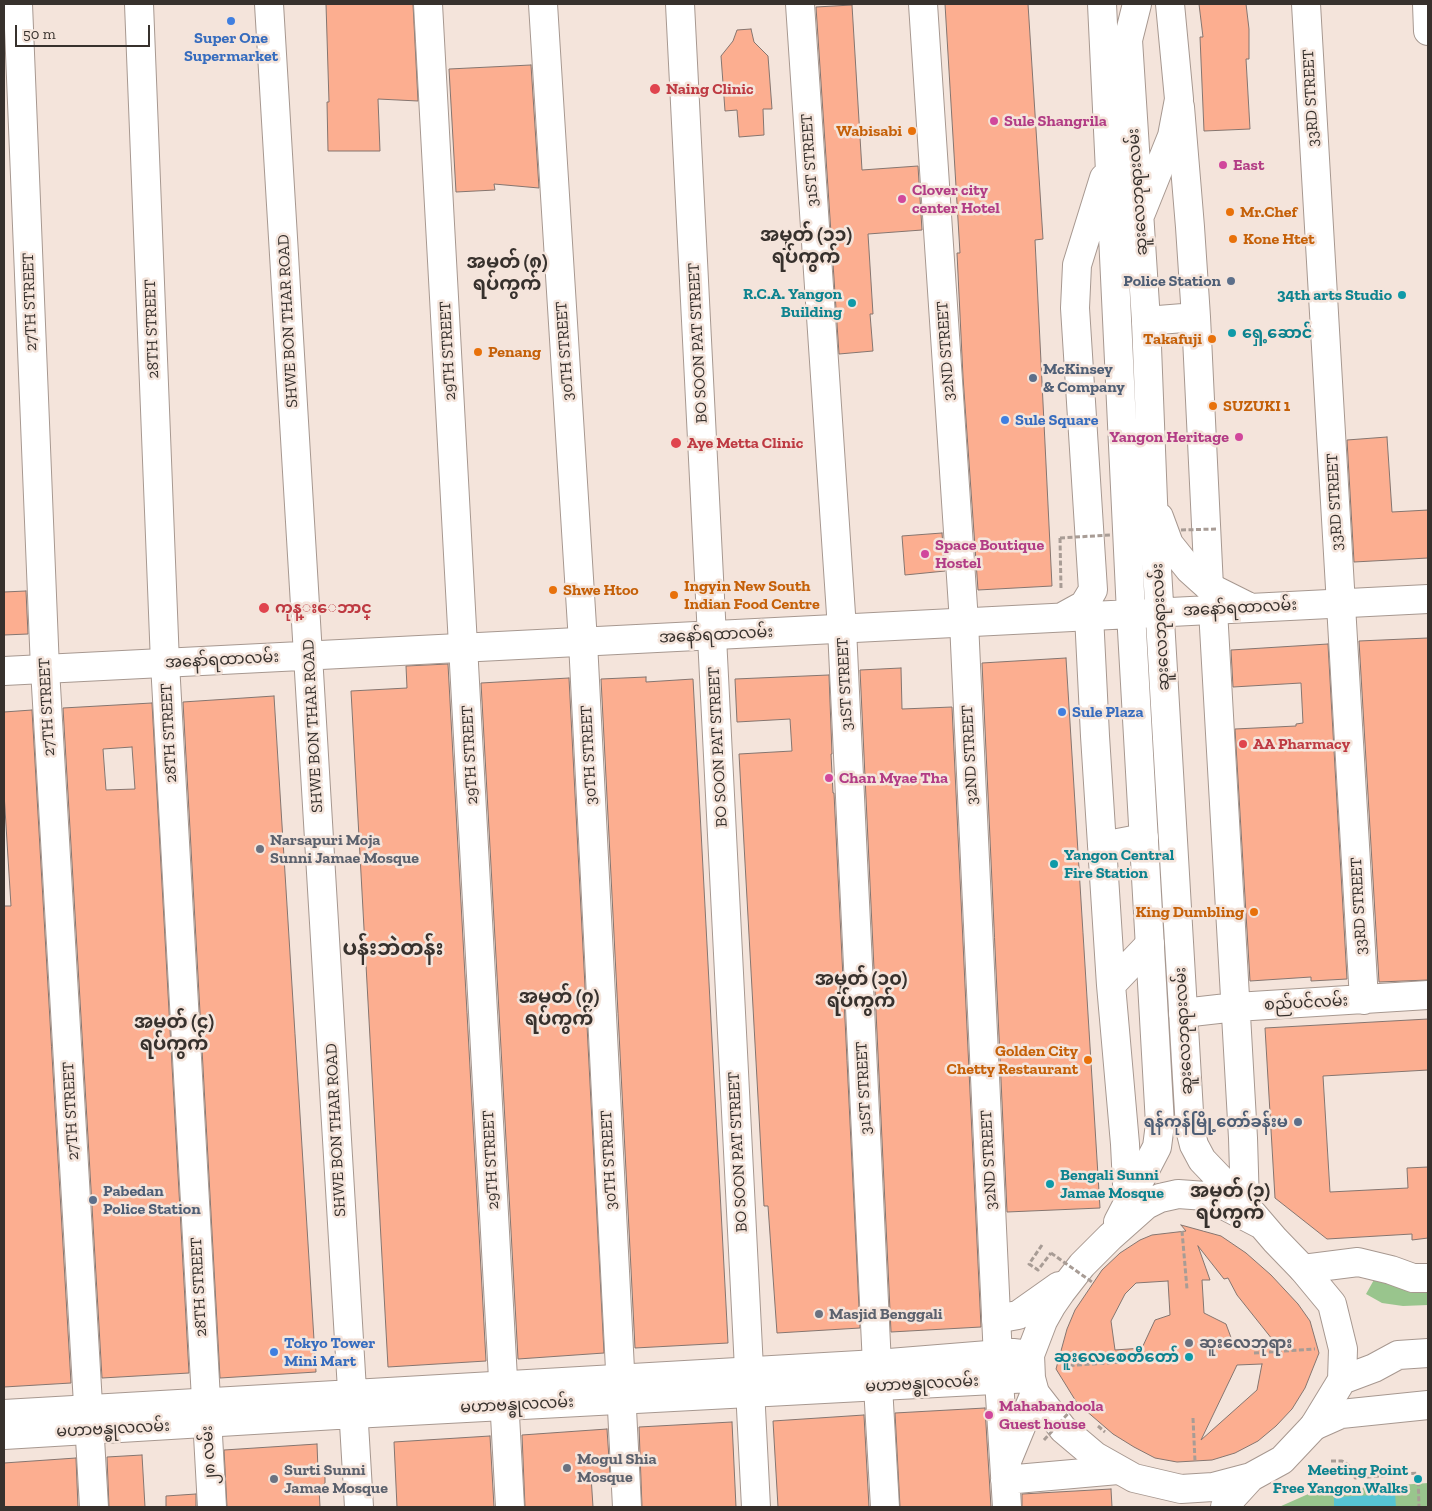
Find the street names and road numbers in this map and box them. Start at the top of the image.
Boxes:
street label: 33RD STREET [1299,49,1323,147]
street label: 31ST STREET [797,113,823,207]
street label: ဆူးလေဘုရားလမ်း [1124,128,1152,256]
street label: SHWE BON THAR ROAD [274,234,302,408]
street label: 27TH STREET [19,252,41,352]
street label: BO SOON PAT STREET [684,262,712,424]
street label: 28TH STREET [141,279,163,379]
street label: 29TH STREET [436,301,460,401]
street label: 30TH STREET [552,301,578,401]
street label: 32ND STREET [933,301,959,401]
street label: 33RD STREET [1323,453,1347,551]
street label: ဆူးလေဘုရားလမ်း [1148,563,1174,691]
street label: အနော်ရထာလမ်း [1183,595,1297,621]
street label: အနော်ရထာလမ်း [659,622,773,648]
street label: 31ST STREET [833,637,857,731]
street label: SHWE BON THAR ROAD [299,639,327,813]
street label: အနော်ရထာလမ်း [165,647,279,673]
street label: 27TH STREET [35,657,59,757]
street label: BO SOON PAT STREET [704,666,732,828]
street label: 28TH STREET [157,683,181,783]
street label: 29TH STREET [458,705,482,805]
street label: 30TH STREET [577,705,601,805]
street label: 32ND STREET [958,705,982,805]
street label: 33RD STREET [1347,857,1371,955]
street label: ဆူးလေဘုရားလမ်း [1171,967,1197,1095]
street label: စည်ပင်လမ်း [1263,991,1349,1015]
street label: 31ST STREET [852,1041,876,1135]
street label: SHWE BON THAR ROAD [322,1043,350,1217]
street label: 27TH STREET [59,1061,83,1161]
street label: BO SOON PAT STREET [724,1071,752,1233]
street label: 29TH STREET [479,1110,503,1210]
street label: 30TH STREET [597,1110,621,1210]
street label: 32ND STREET [977,1110,1001,1210]
street label: 28TH STREET [187,1237,211,1337]
street label: မဟာဗန္ဓုလလမ်း [865,1371,979,1397]
street label: မဟာဗန္ဓုလလမ်း [460,1392,574,1418]
street label: မဟာဗန္ဓုလလမ်း [56,1416,170,1442]
street label: ၂၈ လမ်း [197,1425,221,1485]

